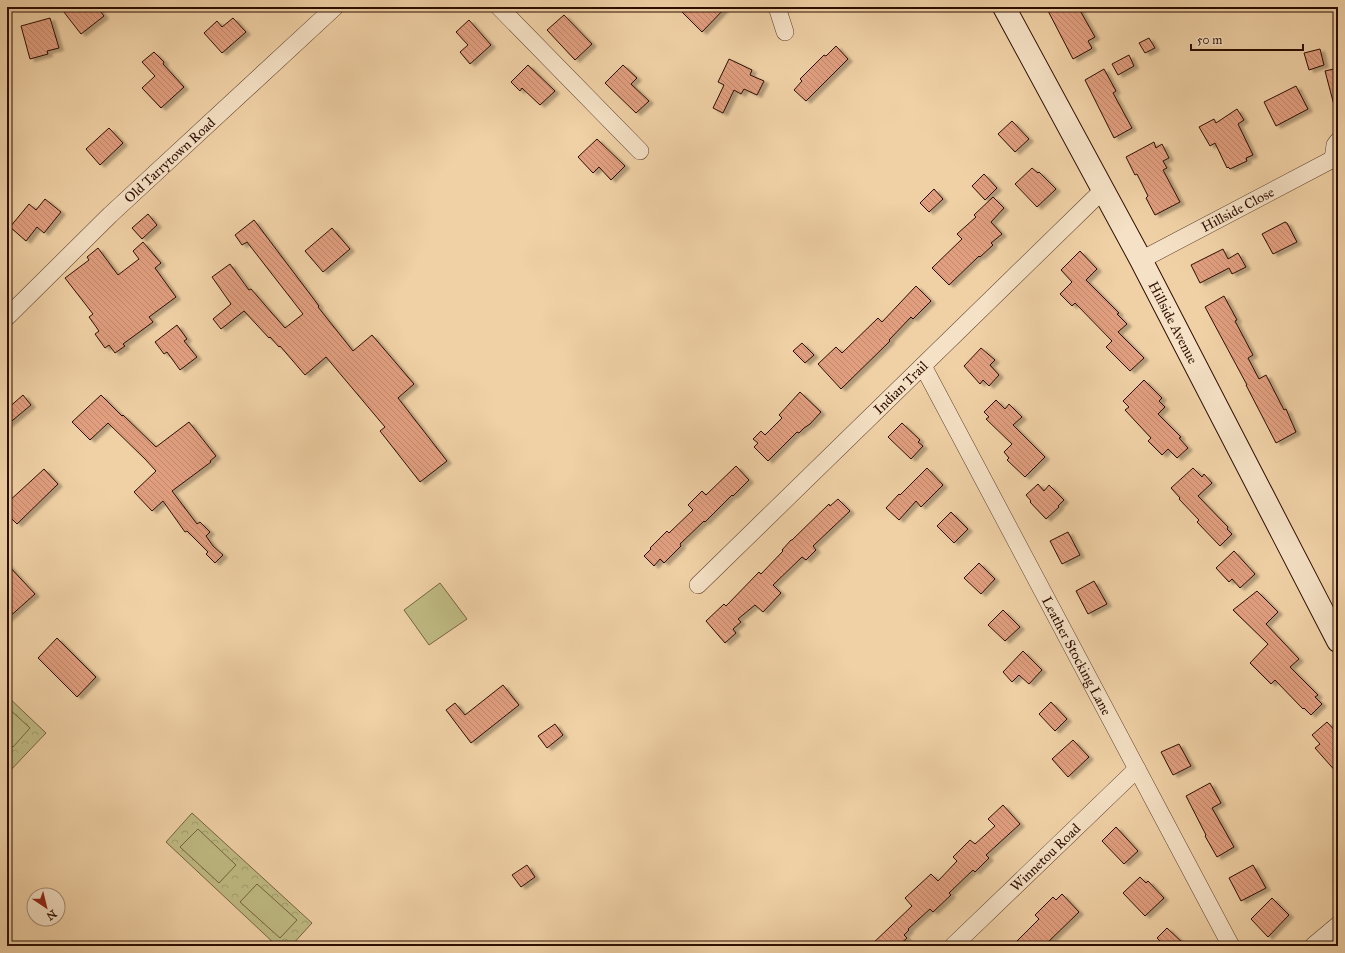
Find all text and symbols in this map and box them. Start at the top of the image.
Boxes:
scale bar [1191,26,1303,52]
text: 50 m [1197,33,1222,47]
street label: Old Tarrytown Road [120,114,219,206]
street label: Hillside Close [1198,183,1277,235]
street label: Hillside Avenue [1145,278,1202,367]
street label: Indian Trail [870,357,931,418]
street label: Leather Stocking Lane [1038,593,1115,718]
street label: Winnetou Road [1007,820,1084,895]
north arrow [26,887,66,927]
text: N [43,907,59,923]

